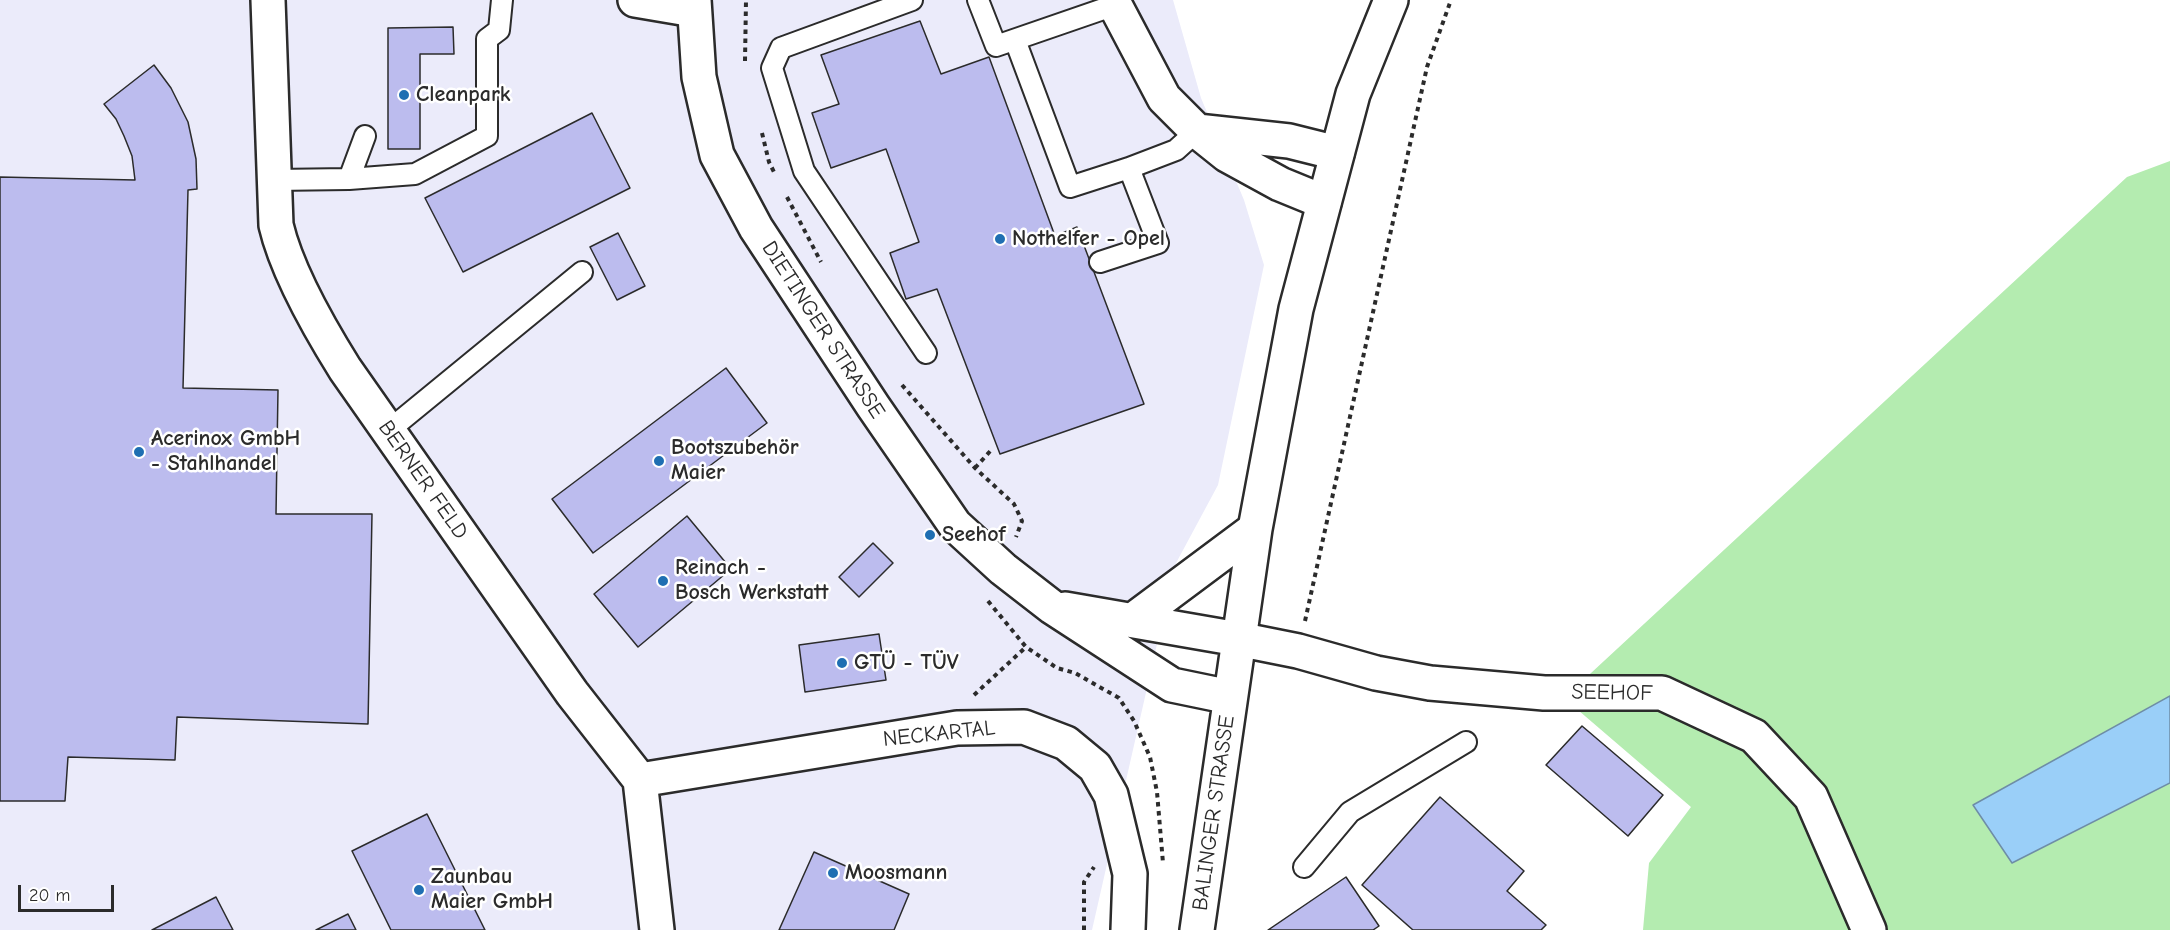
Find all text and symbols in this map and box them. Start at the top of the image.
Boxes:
place label: Cleanpark [416,82,511,108]
marker: Cleanpark [397,88,411,102]
place label: Nothelfer - Opel [1012,226,1165,252]
marker: Nothelfer - Opel [993,232,1007,246]
street label: DIETINGER STRASSE [756,236,890,424]
street label: BERNER FELD [372,415,474,545]
place label: Acerinox GmbH - Stahlhandel [151,426,300,478]
place label: Bootszubehör Maier [671,435,799,487]
marker: Acerinox GmbH - Stahlhandel [132,445,146,459]
marker: Bootszubehör Maier [652,454,666,468]
place label: Seehof [942,522,1006,548]
marker: Seehof [923,528,937,542]
place label: Reinach - Bosch Werkstatt [675,555,829,606]
marker: Reinach - Bosch Werkstatt [656,574,670,588]
place label: GTÜ - TÜV [854,650,959,676]
marker: GTÜ - TÜV [835,656,849,670]
street label: SEEHOF [1571,679,1653,707]
street label: BALINGER STRASSE [1187,714,1241,912]
street label: NECKARTAL [882,715,996,753]
place label: Moosmann [845,860,947,886]
place label: Zaunbau Maier GmbH [431,864,553,915]
marker: Moosmann [826,866,840,880]
scale bar [21,873,117,911]
marker: Zaunbau Maier GmbH [412,883,426,897]
text: 20 m [29,885,70,906]

